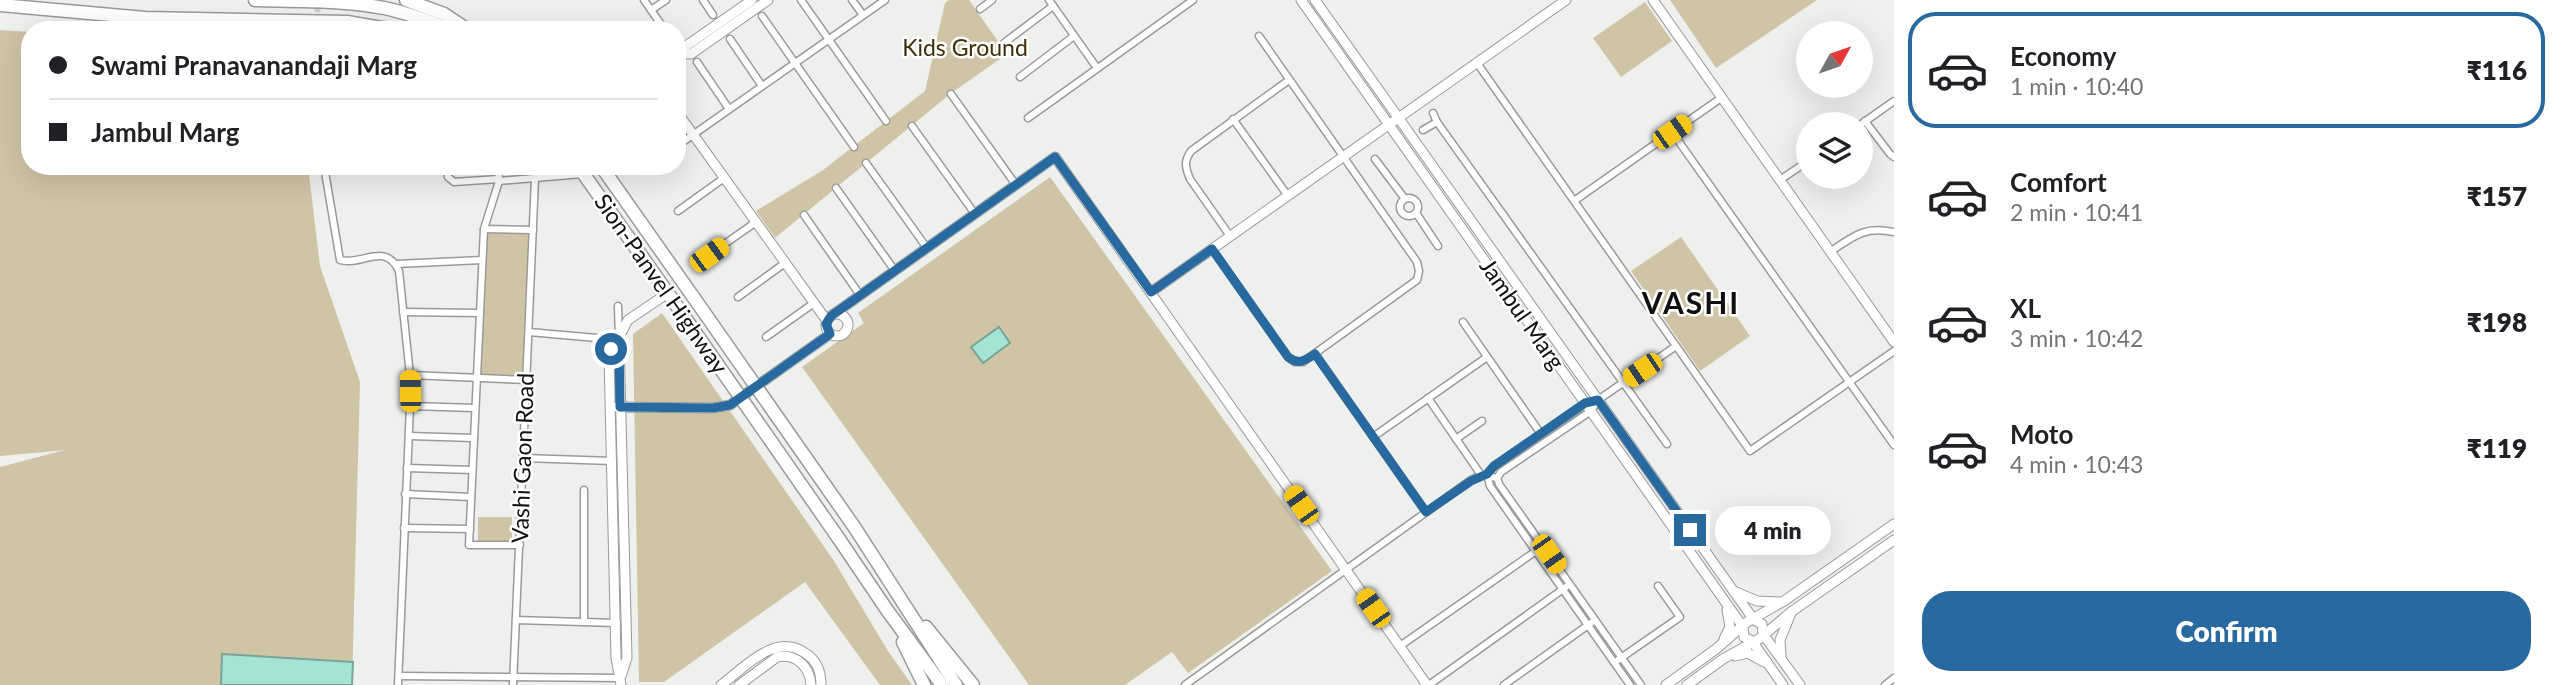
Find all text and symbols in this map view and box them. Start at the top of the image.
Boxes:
north arrow [1796,21,1872,98]
map controls [1796,21,1873,189]
park label: Kids Ground [902,33,1028,61]
icon: car [1926,39,1989,102]
text: Economy [2010,40,2116,72]
text: Swami Pranavanandaji Marg [91,49,417,81]
text: ₹116 [2467,54,2527,86]
text: 1 min · 10:40 [2010,72,2143,100]
car [1649,111,1696,153]
button: layers [1796,112,1873,189]
text: Jambul Marg [91,116,240,148]
icon: car [1926,165,1989,228]
text: Comfort [2010,166,2107,198]
text: ₹157 [2467,180,2527,212]
street label: Sion-Panvel Highway [589,188,735,379]
text: 2 min · 10:41 [2010,198,2143,226]
car [686,234,733,276]
street label: Jambul Marg [1474,253,1571,374]
district label: VASHI [1641,284,1740,320]
icon: car [1926,291,1989,354]
text: XL [2010,292,2041,324]
text: ₹198 [2467,306,2527,338]
text: 3 min · 10:42 [2010,324,2143,352]
route start [595,333,627,365]
car [1619,350,1666,390]
car [400,370,421,412]
street label: Vashi Gaon Road [505,372,539,544]
icon: car [1926,417,1989,480]
text: Moto [2010,418,2073,450]
text: ₹119 [2467,432,2527,464]
text: 4 min · 10:43 [2010,450,2143,478]
car [1281,482,1322,528]
callout: 4 min [1714,505,1830,554]
route end [1674,514,1706,546]
text: 4 min [1744,516,1802,544]
car [1529,531,1570,577]
car [1353,585,1394,631]
button: Confirm [1922,591,2531,671]

